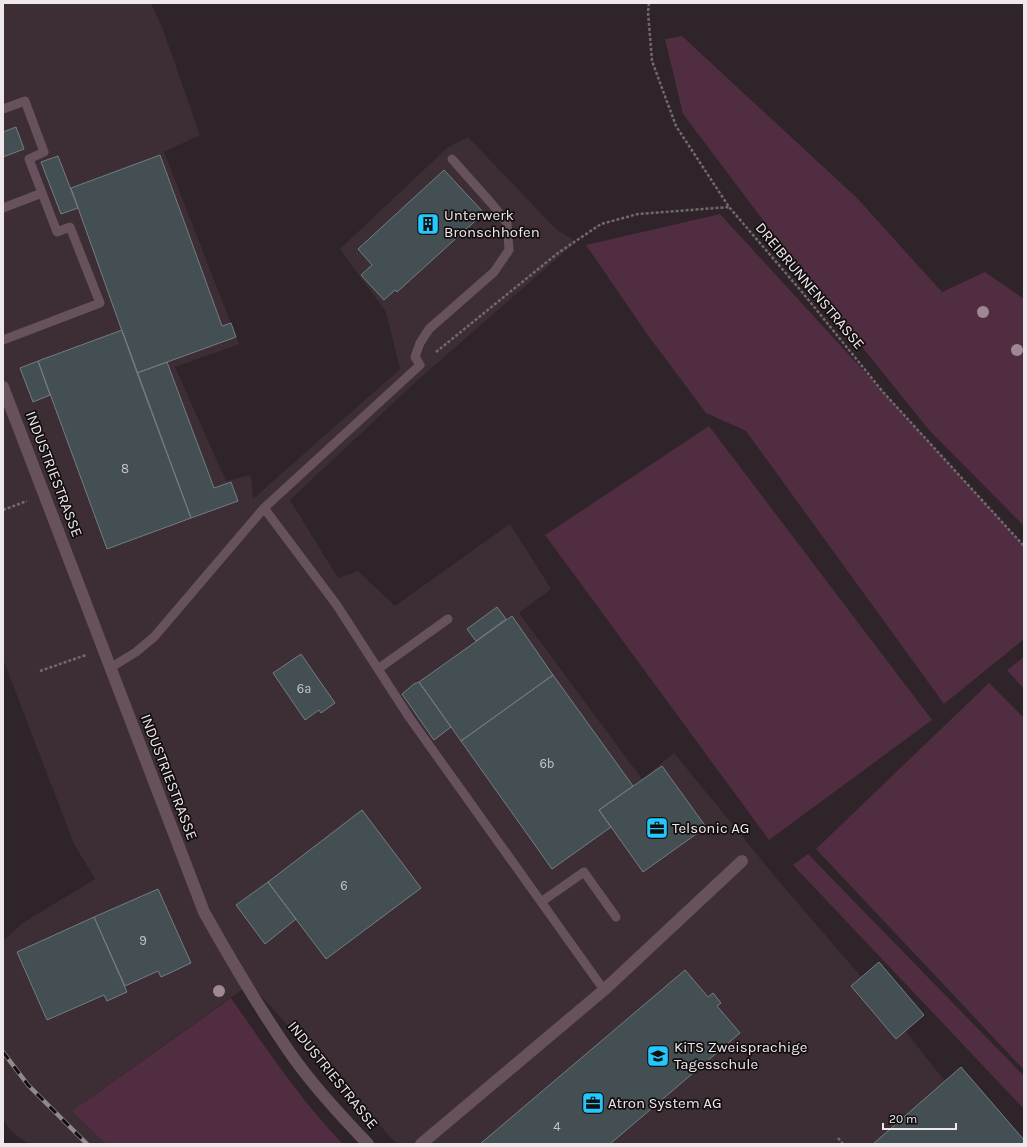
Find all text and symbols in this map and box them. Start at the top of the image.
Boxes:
place label: Unterwerk Bronschhofen [444,206,540,241]
building icon: Unterwerk Bronschhofen [415,211,441,237]
street label: DREIBRUNNENSTRASSE [752,219,868,353]
street label: INDUSTRIESTRASSE [22,408,86,540]
house number: 8 [121,461,129,476]
house number: 6a [297,681,311,696]
street label: INDUSTRIESTRASSE [137,711,201,843]
house number: 6b [539,756,555,771]
office icon: Telsonic AG [644,815,670,841]
place label: Telsonic AG [672,819,749,837]
house number: 6 [340,878,348,893]
house number: 9 [139,933,147,948]
street label: INDUSTRIESTRASSE [284,1017,382,1133]
place label: KiTS Zweisprachige Tagesschule [674,1038,807,1073]
school or university icon: KiTS Zweisprachige Tagesschule [645,1043,671,1069]
office icon: Atron System AG [580,1090,606,1116]
place label: Atron System AG [608,1094,722,1112]
scale bar [883,1105,956,1131]
text: 20 m [889,1112,917,1126]
house number: 4 [553,1119,561,1134]

